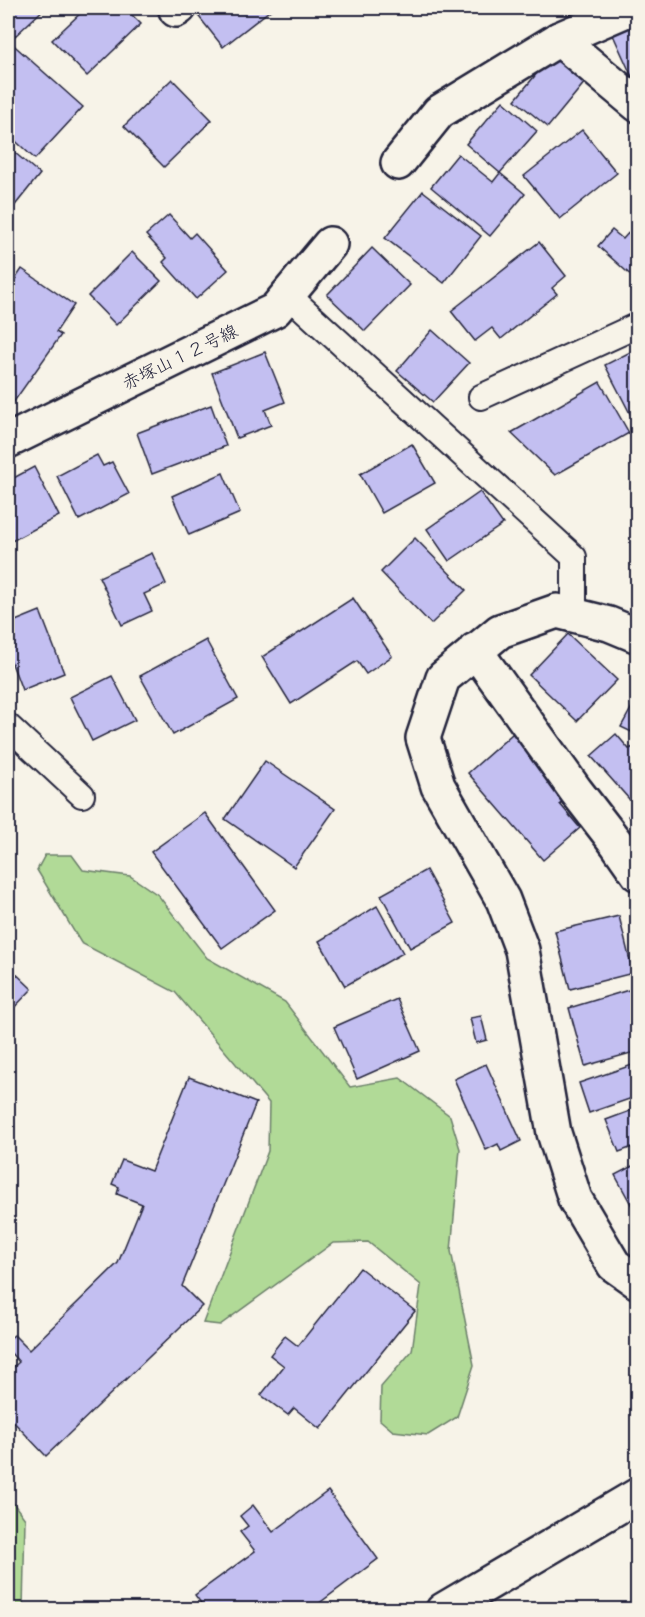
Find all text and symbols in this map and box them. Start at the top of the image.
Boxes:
street label: 赤塚山１２号線 [116,315,244,399]

